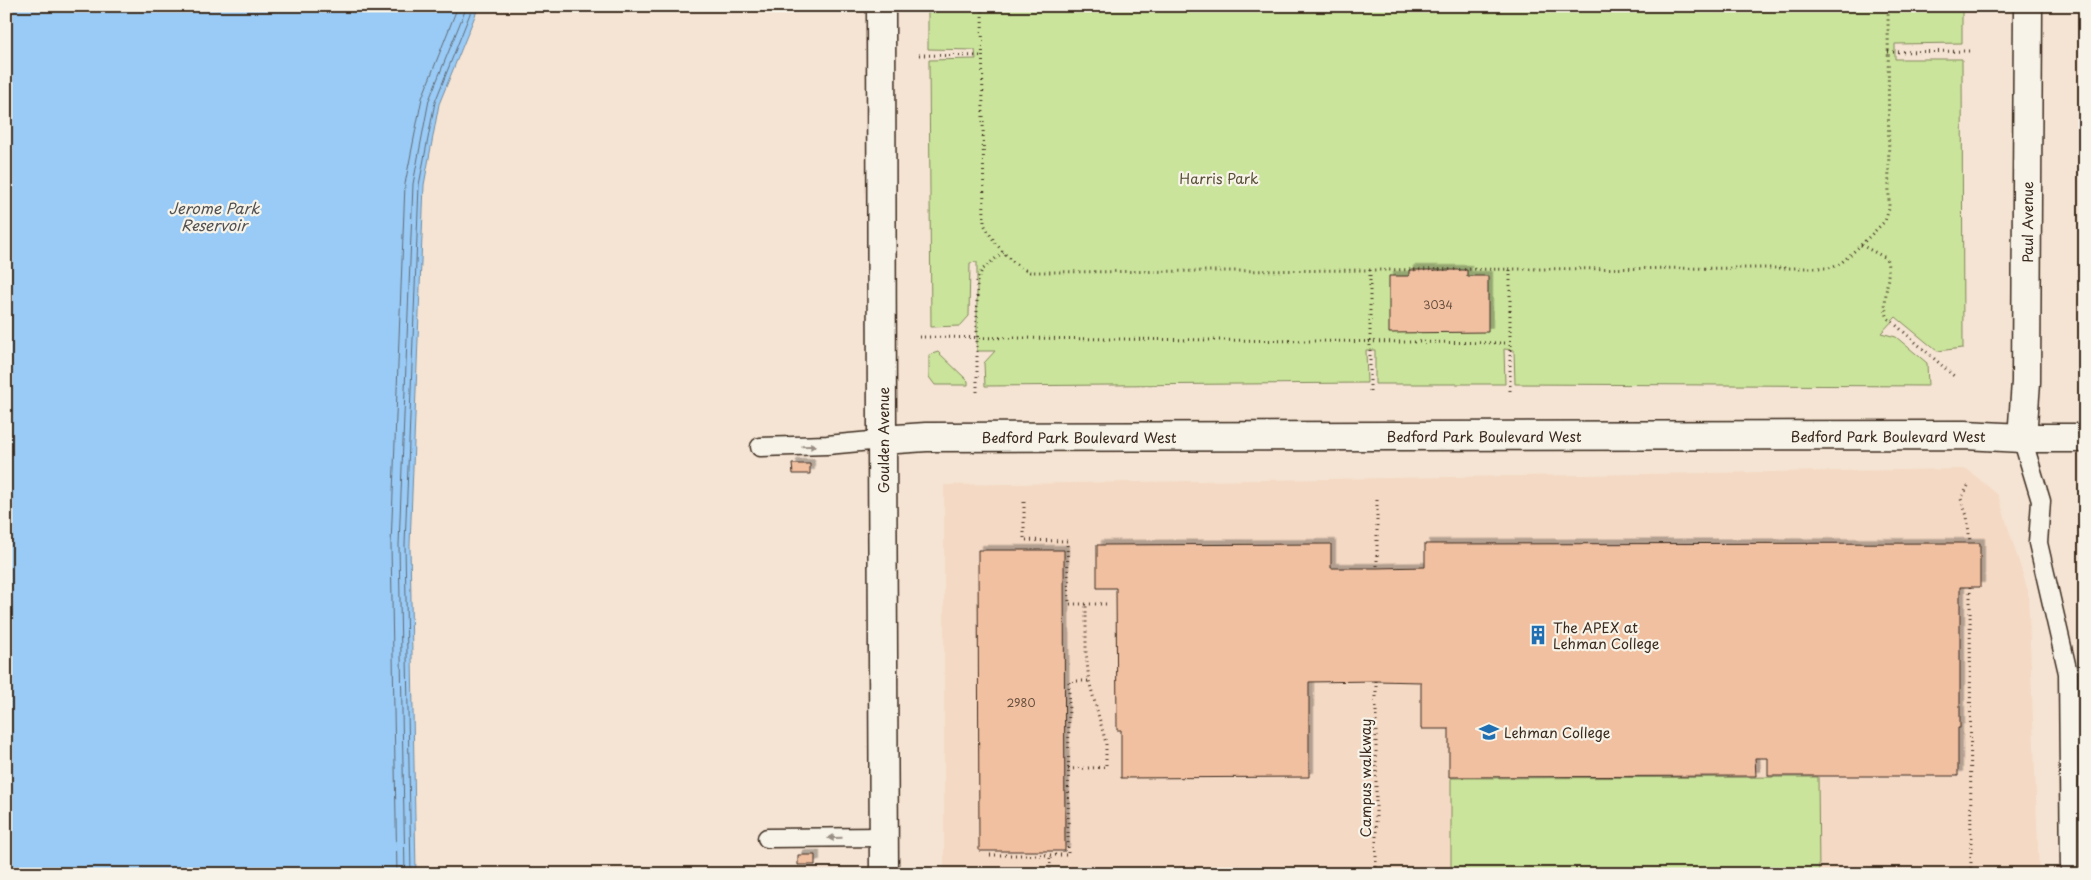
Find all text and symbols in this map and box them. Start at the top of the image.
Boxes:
park label: Harris Park [1179,168,1259,189]
street label: Paul Avenue [2017,181,2038,263]
water label: Jerome Park Reservoir [169,196,260,236]
house number: 3034 [1423,296,1453,313]
street label: Goulden Avenue [873,387,894,493]
street label: Bedford Park Boulevard West [1387,426,1582,447]
street label: Bedford Park Boulevard West [1791,426,1986,447]
street label: Bedford Park Boulevard West [982,427,1177,448]
one-way arrow [801,441,817,449]
place label: The APEX at Lehman College [1553,617,1660,654]
building icon: The APEX at Lehman College [1527,624,1549,646]
house number: 2980 [1007,694,1035,711]
street label: Campus walkway [1355,719,1376,837]
school or university icon: Lehman College [1478,721,1500,743]
place label: Lehman College [1504,722,1611,743]
one-way arrow [827,834,843,842]

